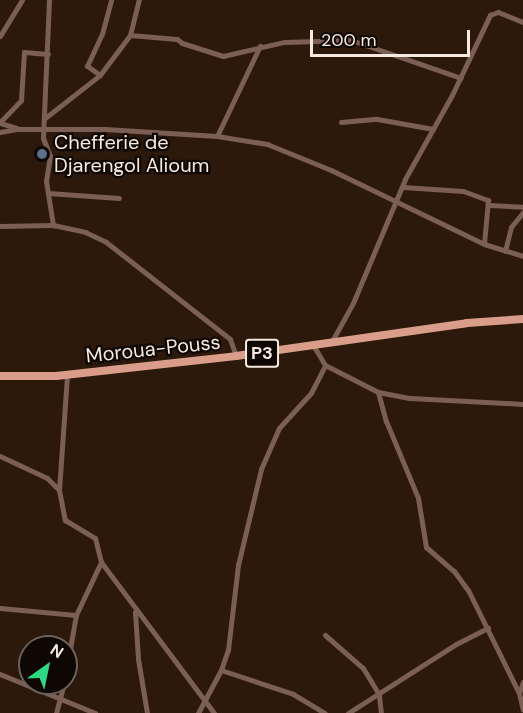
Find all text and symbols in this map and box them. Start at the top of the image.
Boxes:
scale bar [313,18,474,56]
text: 200 m [321,28,377,52]
place label: Chefferie de Djarengol Alioum [54,130,209,177]
marker: Chefferie de Djarengol Alioum [35,147,49,161]
street label: Moroua-Pouss [85,330,221,368]
road number: P3 [244,338,280,368]
north arrow [18,635,78,695]
text: N [46,639,68,663]

